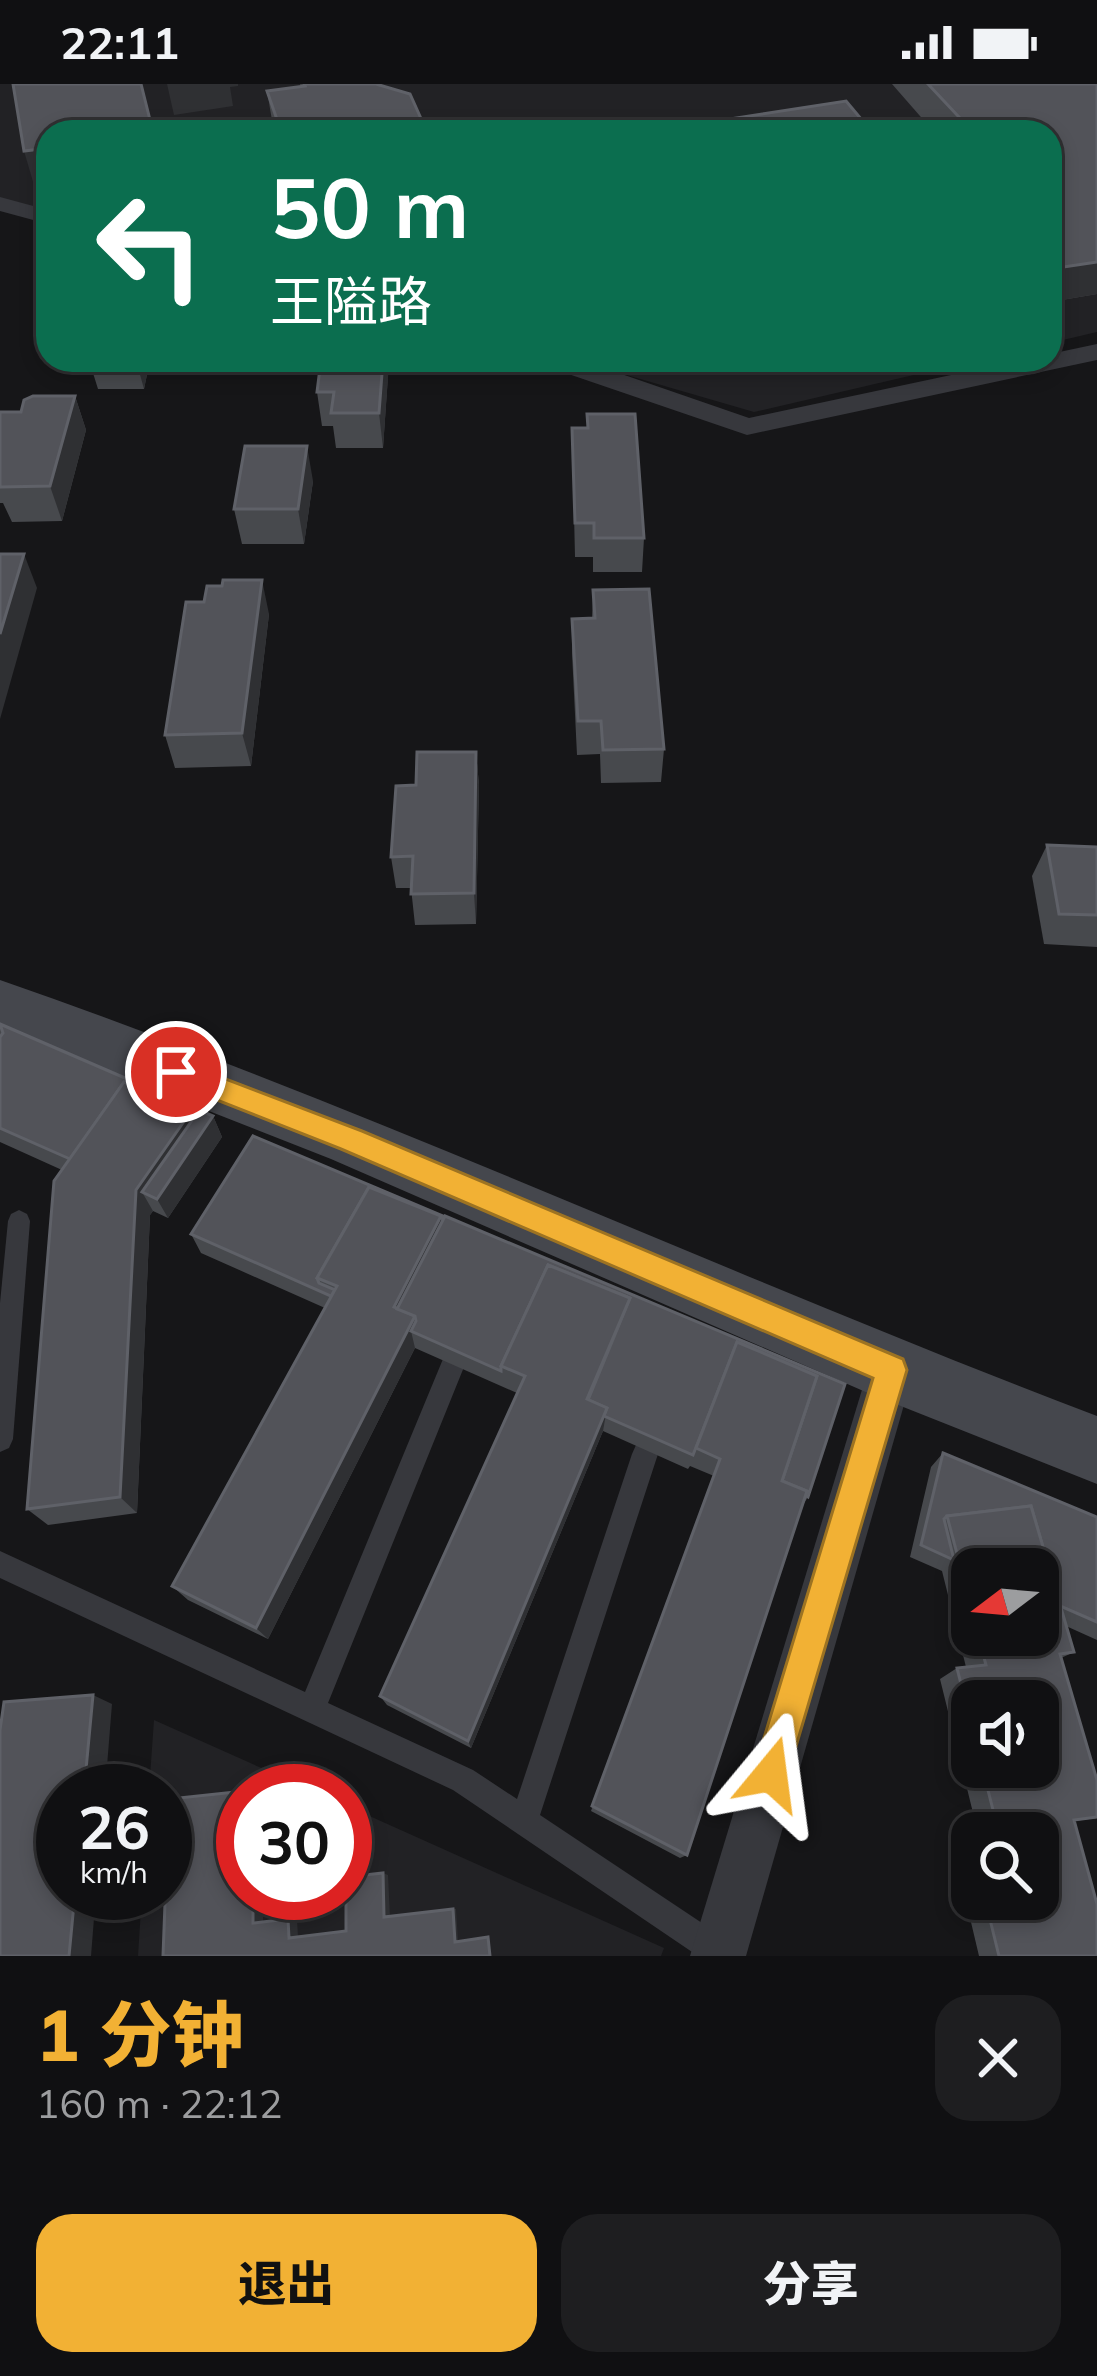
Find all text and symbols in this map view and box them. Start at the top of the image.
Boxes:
text: 22:11 [60,14,179,70]
text: 50 m [270,154,469,259]
icon: left [72,168,228,324]
text: 王隘路 [270,267,432,335]
pin [125,1021,227,1123]
icon: arrive [143,1039,209,1105]
north arrow [951,1548,1059,1656]
map controls [951,1548,1059,1920]
button: sound [951,1680,1059,1788]
position arrow [708,1711,834,1837]
speed limit sign: 30 [216,1764,372,1920]
text: 26 [78,1789,150,1864]
button: search [951,1812,1059,1920]
text: km/h [80,1853,148,1891]
text: 1 分钟 [36,1989,244,2079]
button: close [935,1995,1061,2121]
text: 160 m · 22:12 [36,2079,282,2128]
button: 退出 [36,2214,537,2352]
button: 分享 [561,2214,1061,2352]

